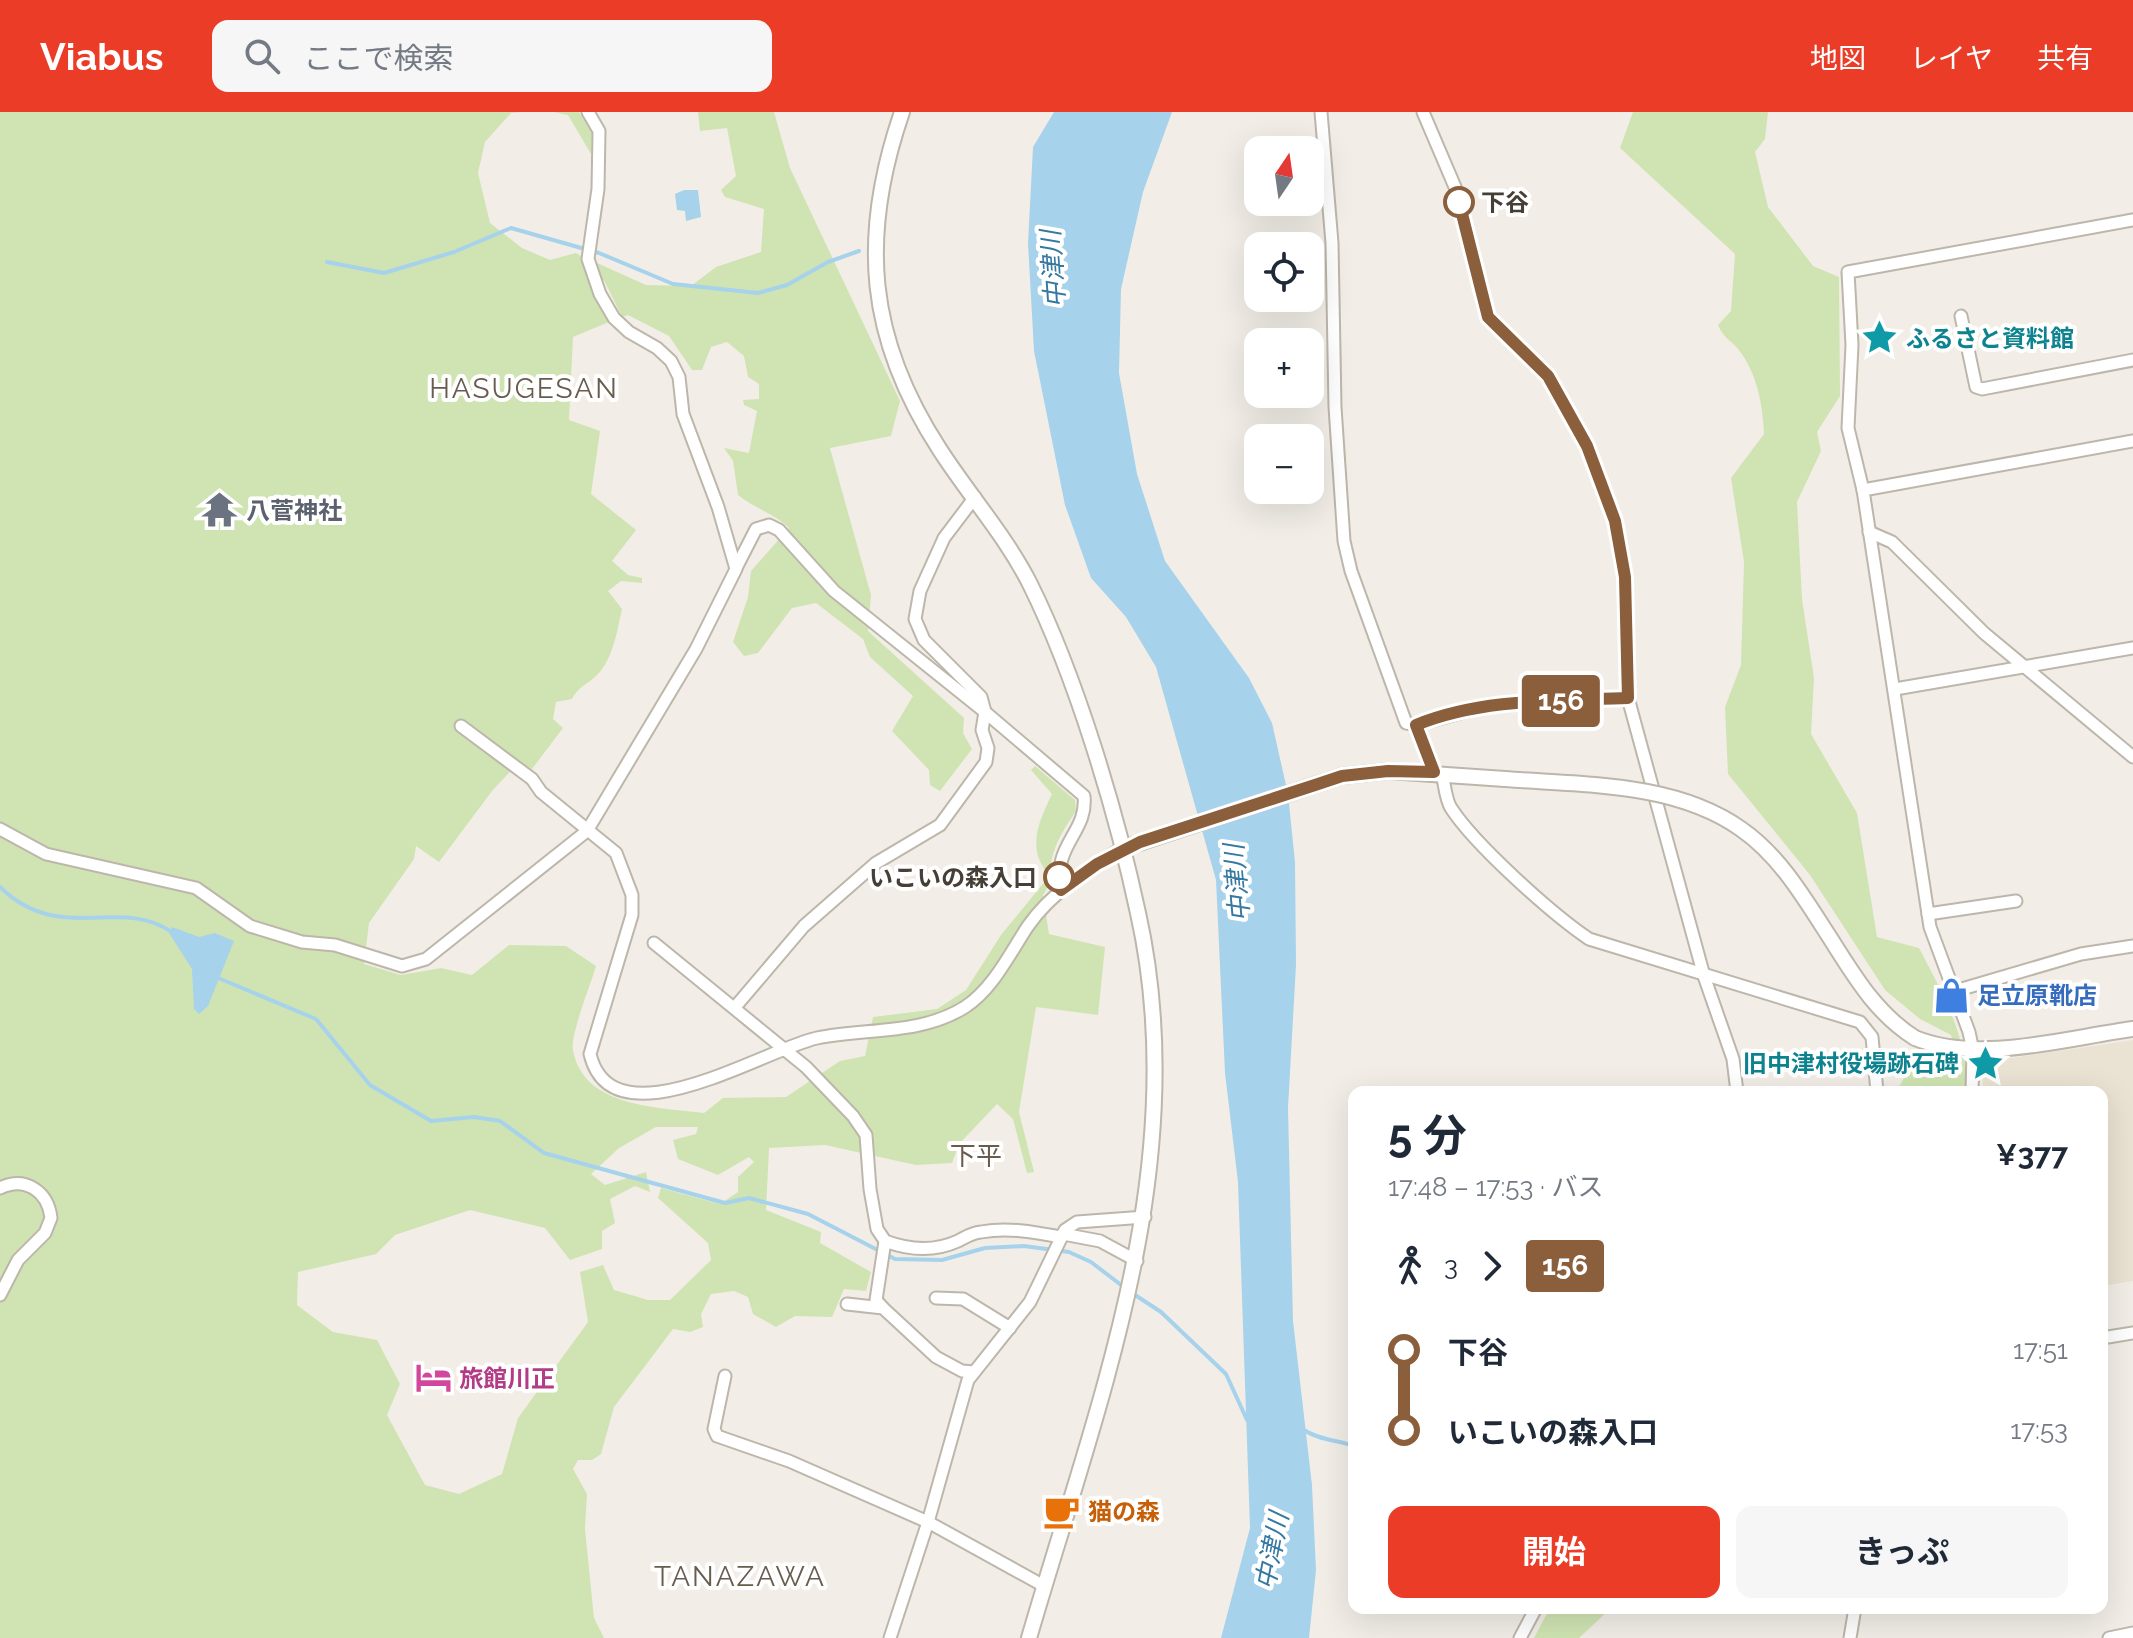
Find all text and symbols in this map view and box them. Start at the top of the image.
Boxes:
search box [212,20,772,92]
text: Viabus [40,34,164,79]
icon: search [240,34,284,78]
text: ここで検索 [304,41,454,76]
text: 地図 [1810,42,1866,75]
text: レイヤ [1910,42,1993,75]
text: 共有 [2037,42,2093,75]
north arrow [1244,136,1324,216]
map controls [1244,136,1324,504]
marker: 下谷 [1444,187,1474,217]
place label: 下谷 [1481,188,1529,217]
water label: 中津川 [1035,226,1071,309]
button: locate [1244,232,1324,312]
place icon: ふるさと資料館 [1861,319,1899,357]
place label: ふるさと資料館 [1906,324,2074,353]
button: + [1244,328,1324,408]
district label: HASUGESAN [429,372,619,405]
button: − [1244,424,1324,504]
temple icon: 八菅神社 [201,491,239,529]
place label: 八菅神社 [246,496,342,525]
line badge: 156 [1515,675,1607,727]
text: 156 [1538,684,1584,717]
water label: 中津川 [1218,840,1255,923]
marker: いこいの森入口 [1044,862,1074,892]
place label: いこいの森入口 [869,863,1037,892]
shop icon: 足立原靴店 [1932,976,1970,1014]
place label: 足立原靴店 [1977,981,2097,1010]
place icon: 旧中津村役場跡石碑 [1966,1044,2004,1082]
place label: 旧中津村役場跡石碑 [1743,1049,1959,1078]
text: 5 分 [1388,1110,1467,1161]
text: ¥377 [1996,1137,2068,1172]
district label: 下平 [950,1141,1002,1171]
text: 17:48 – 17:53 · バス [1388,1172,1604,1202]
icon: walk [1388,1244,1432,1288]
icon: forward [1470,1244,1514,1288]
text: 156 [1542,1249,1588,1282]
text: 3 [1444,1251,1458,1281]
text: 下谷 [1448,1335,1508,1370]
text: 17:51 [2013,1335,2068,1365]
hotel icon: 旅館川正 [414,1359,452,1397]
place label: 旅館川正 [459,1364,555,1393]
text: いこいの森入口 [1448,1415,1658,1450]
text: 17:53 [2010,1415,2068,1445]
cafe icon: 猫の森 [1043,1492,1081,1530]
place label: 猫の森 [1088,1497,1160,1526]
button: 開始 [1388,1506,1720,1598]
button: きっぷ [1736,1506,2068,1598]
water label: 中津川 [1250,1507,1295,1592]
district label: TANAZAWA [654,1560,826,1593]

